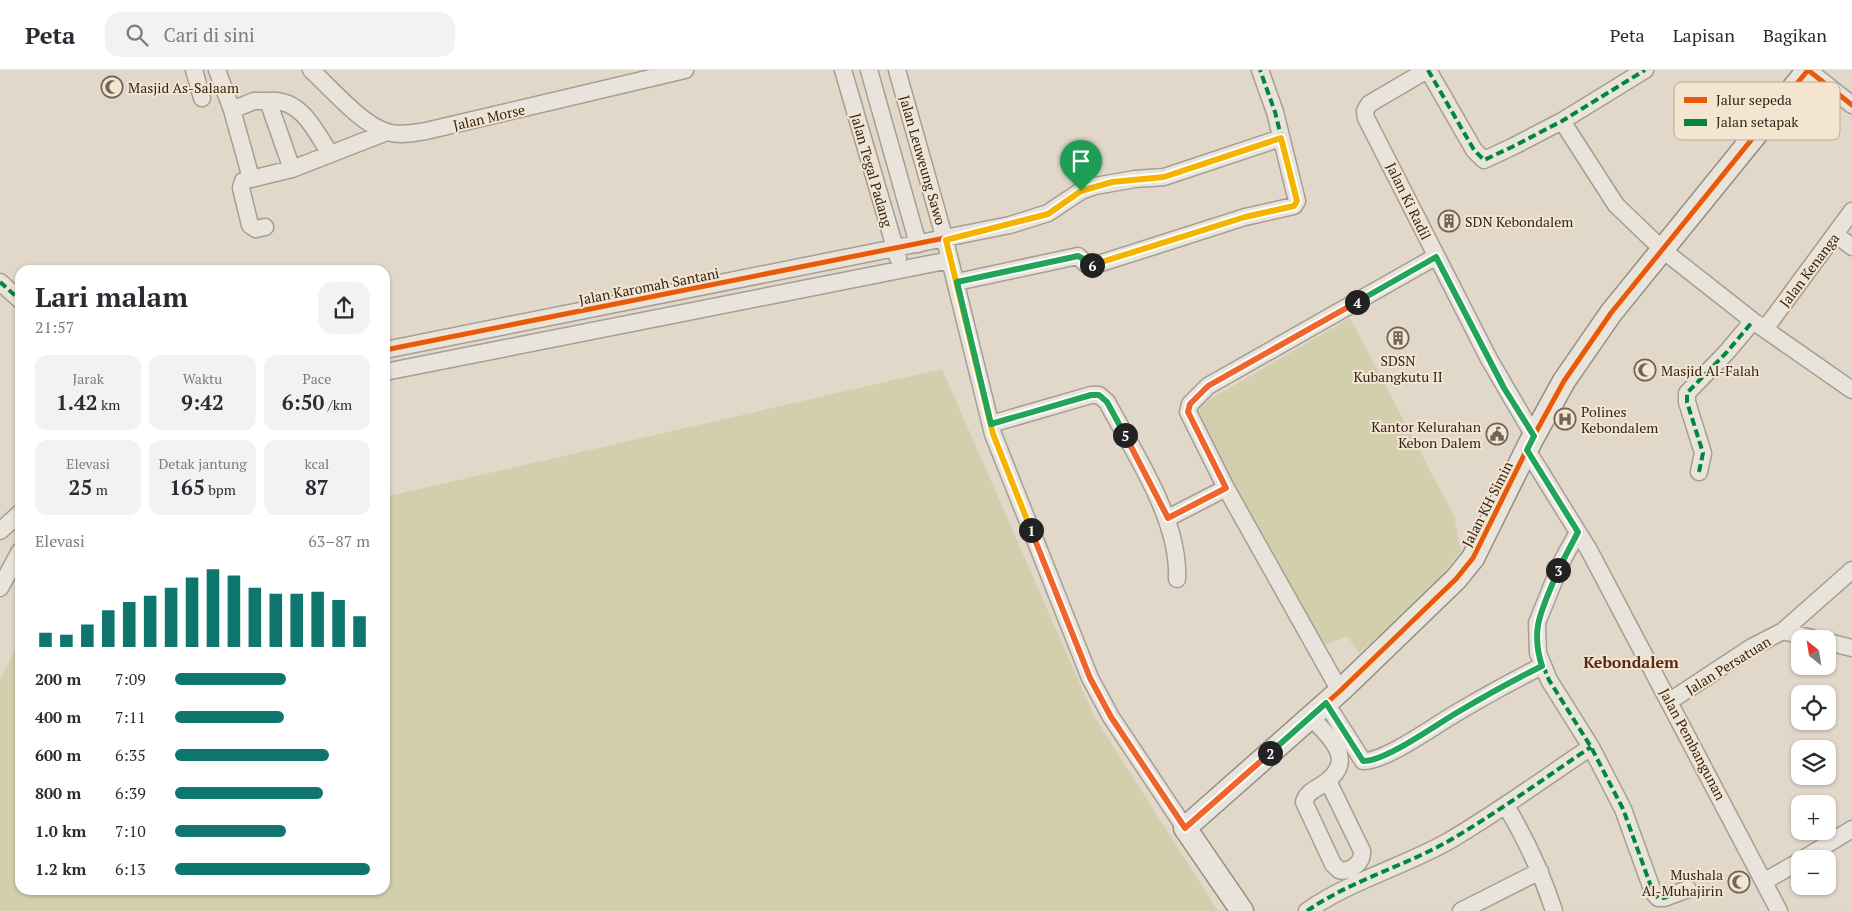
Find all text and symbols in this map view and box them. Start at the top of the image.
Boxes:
search box [105,12,455,57]
text: Peta [25,19,75,51]
icon: search [123,21,151,49]
text: Cari di sini [163,22,255,47]
text: Peta [1610,23,1645,47]
text: Lapisan [1673,23,1735,47]
text: Bagikan [1763,23,1827,47]
mosque icon: Masjid As-Salaam [100,75,124,99]
place label: Masjid As-Salaam [128,78,239,97]
legend [1674,82,1840,140]
text: Jalur sepeda [1716,90,1792,109]
street label: Jalan Leuweung Sawo [895,93,951,227]
street label: Jalan Morse [451,100,527,134]
street label: Jalan Tegal Padang [847,111,898,230]
text: Jalan setapak [1716,112,1799,131]
pin [1060,140,1102,191]
icon: arrive [1067,147,1095,175]
street label: Jalan Ki Radil [1382,159,1436,243]
building icon: SDN Kebondalem [1437,209,1461,233]
place label: SDN Kebondalem [1465,212,1573,231]
street label: Jalan Kenanga [1775,229,1843,311]
pin: 6 [1080,252,1104,278]
text: 6 [1089,256,1096,275]
street label: Jalan Karomah Santani [577,263,721,309]
text: Lari malam [35,278,188,315]
button: share [318,282,370,334]
pin: 4 [1344,290,1370,314]
text: 4 [1354,293,1361,312]
text: 21:57 [35,316,74,338]
building icon: SDSN Kubangkutu II [1386,326,1410,350]
place label: SDSN Kubangkutu II [1353,351,1443,386]
mosque icon: Masjid Al-Falah [1633,358,1657,382]
place label: Masjid Al-Falah [1661,361,1759,380]
text: Jarak [72,369,104,388]
text: Waktu [183,369,222,388]
text: Pace [302,369,331,388]
text: 1.42 [56,388,98,416]
text: 9:42 [181,388,224,416]
text: 6:50 [282,388,324,416]
text: km [98,395,120,414]
text: /km [324,395,352,414]
place label: Polines Kebondalem [1581,402,1658,437]
hospital icon: Polines Kebondalem [1553,407,1577,431]
place label: Kantor Kelurahan Kebon Dalem [1371,417,1482,452]
pin: 5 [1112,422,1138,448]
public building icon: Kantor Kelurahan Kebon Dalem [1485,422,1509,446]
text: 5 [1122,426,1129,445]
text: Elevasi [66,454,110,473]
text: Detak jantung [158,454,247,473]
text: kcal [304,454,329,473]
street label: Jalan KH Simin [1457,457,1517,550]
text: 25 [69,473,92,501]
text: 165 [169,473,205,501]
text: 87 [305,473,329,501]
text: m [92,480,108,499]
text: bpm [205,480,236,499]
pin: 1 [1018,518,1044,542]
text: 1 [1028,521,1035,540]
text: Elevasi [35,530,85,552]
text: 63–87 m [308,530,370,552]
pin: 3 [1546,558,1570,582]
text: 3 [1555,561,1562,580]
north arrow [1791,630,1836,675]
map controls [1791,630,1836,895]
street label: Jalan Persatuan [1682,631,1775,699]
district label: Kebondalem [1583,651,1679,673]
text: 200 m [35,668,81,690]
text: 7:09 [115,668,146,690]
street label: Jalan Pembangunan [1656,685,1731,804]
button: locate [1791,685,1836,730]
text: 400 m [35,706,81,728]
text: 7:11 [115,706,146,728]
pin: 2 [1258,740,1282,766]
button: layers [1791,740,1836,785]
text: 600 m [35,744,81,766]
text: 6:35 [115,744,146,766]
text: 2 [1267,744,1274,763]
text: 800 m [35,782,81,804]
text: 6:39 [115,782,146,804]
button: + [1791,795,1836,840]
text: 1.0 km [35,820,86,842]
text: 7:10 [115,820,146,842]
button: − [1791,850,1836,895]
text: 1.2 km [35,858,86,880]
text: 6:13 [115,858,146,880]
place label: Mushala Al-Muhajirin [1642,865,1724,900]
mosque icon: Mushala Al-Muhajirin [1727,870,1751,894]

